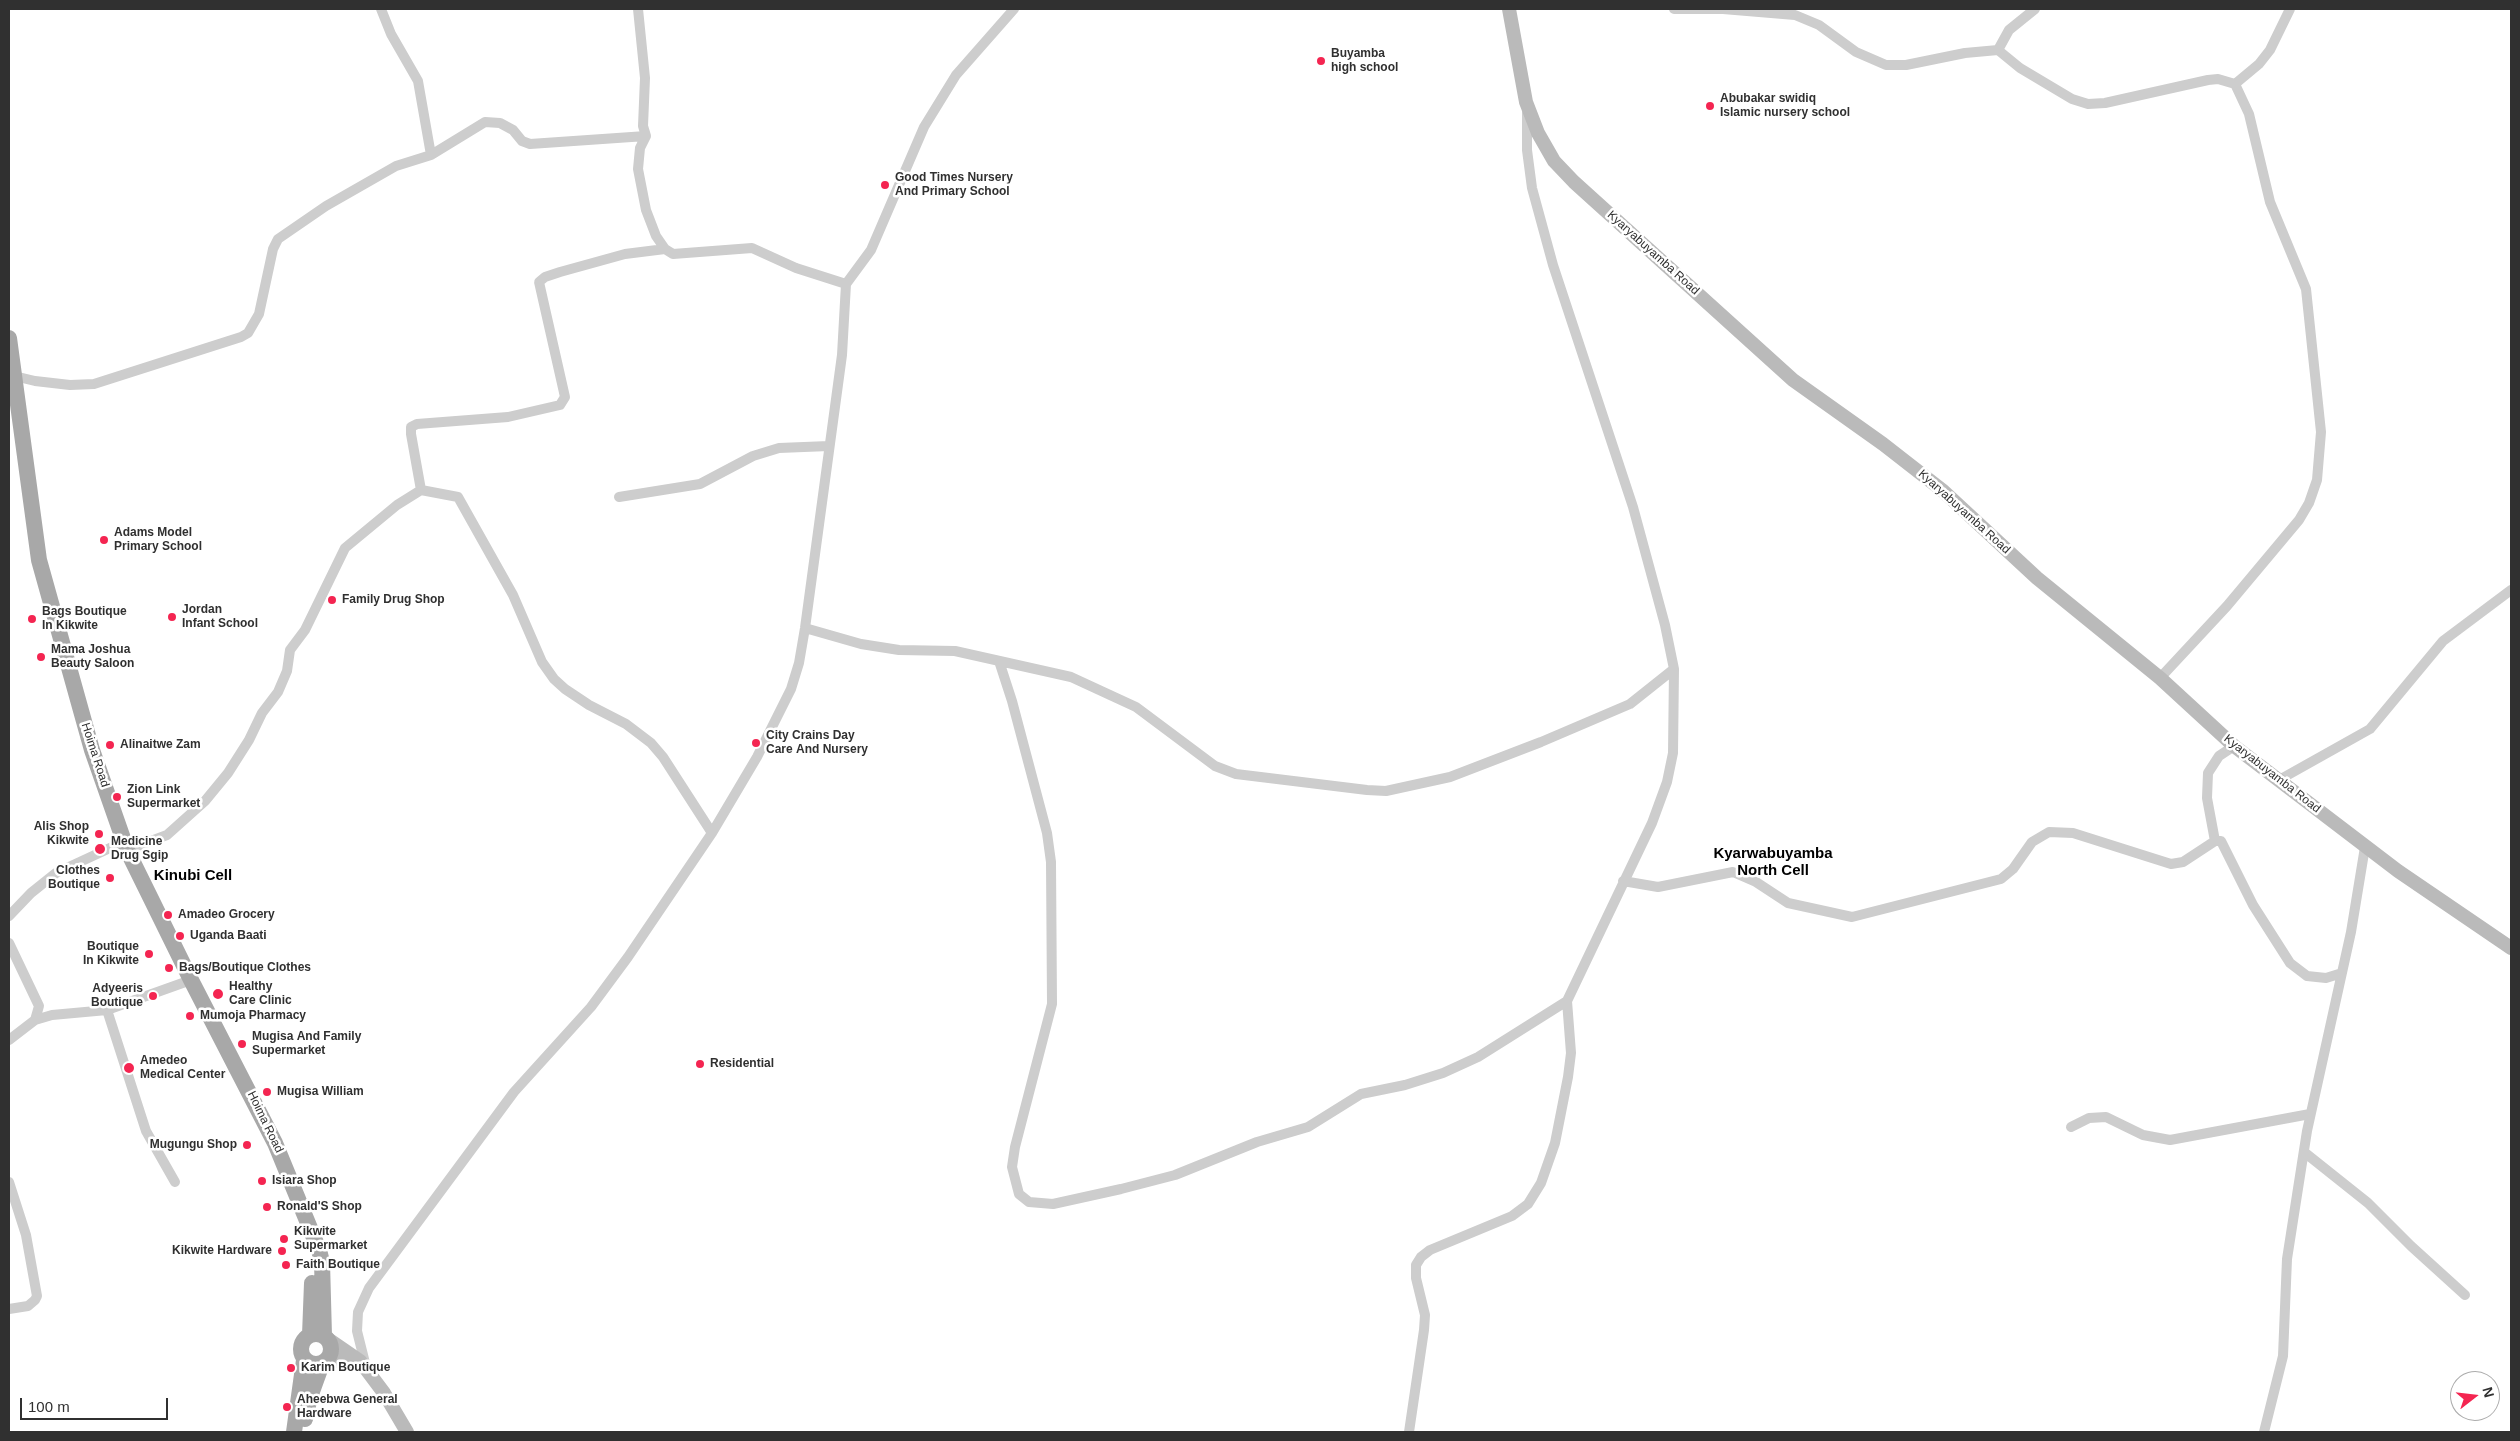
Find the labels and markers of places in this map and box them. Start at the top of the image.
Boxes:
place label: Buyamba high school [1331,47,1398,75]
marker: Buyamba high school [1315,55,1327,67]
place label: Abubakar swidiq Islamic nursery school [1720,92,1850,120]
marker: Abubakar swidiq Islamic nursery school [1704,100,1716,112]
place label: Good Times Nursery And Primary School [895,171,1013,199]
marker: Good Times Nursery And Primary School [879,179,891,191]
place label: Adams Model Primary School [114,526,202,554]
marker: Adams Model Primary School [98,534,110,546]
place label: Family Drug Shop [342,593,445,607]
marker: Family Drug Shop [326,594,338,606]
place label: Jordan Infant School [182,603,258,631]
place label: Bags Boutique In Kikwite [42,605,127,633]
marker: Jordan Infant School [166,611,178,623]
marker: Bags Boutique In Kikwite [26,613,38,625]
place label: Mama Joshua Beauty Saloon [51,643,134,671]
marker: Mama Joshua Beauty Saloon [35,651,47,663]
place label: City Crains Day Care And Nursery [766,729,868,757]
marker: City Crains Day Care And Nursery [750,737,762,749]
place label: Alinaitwe Zam [120,738,201,752]
marker: Alinaitwe Zam [104,739,116,751]
place label: Zion Link Supermarket [127,783,200,811]
marker: Zion Link Supermarket [111,791,123,803]
place label: Alis Shop Kikwite [34,820,89,848]
marker: Alis Shop Kikwite [93,828,105,840]
place label: Medicine Drug Sgip [111,835,168,863]
marker: Medicine Drug Sgip [93,842,107,856]
place label: Clothes Boutique [48,864,100,892]
marker: Clothes Boutique [104,872,116,884]
place label: Amadeo Grocery [178,908,275,922]
marker: Amadeo Grocery [162,909,174,921]
place label: Uganda Baati [190,929,267,943]
marker: Uganda Baati [174,930,186,942]
place label: Boutique In Kikwite [83,940,139,968]
marker: Boutique In Kikwite [143,948,155,960]
place label: Bags/Boutique Clothes [179,961,311,975]
marker: Bags/Boutique Clothes [163,962,175,974]
place label: Healthy Care Clinic [229,980,292,1008]
place label: Adyeeris Boutique [91,982,143,1010]
marker: Healthy Care Clinic [211,987,225,1001]
marker: Adyeeris Boutique [147,990,159,1002]
place label: Mumoja Pharmacy [200,1009,306,1023]
marker: Mumoja Pharmacy [184,1010,196,1022]
place label: Mugisa And Family Supermarket [252,1030,361,1058]
marker: Mugisa And Family Supermarket [236,1038,248,1050]
place label: Amedeo Medical Center [140,1054,225,1082]
place label: Residential [710,1057,774,1071]
marker: Residential [694,1058,706,1070]
marker: Amedeo Medical Center [122,1061,136,1075]
place label: Mugisa William [277,1085,364,1099]
marker: Mugisa William [261,1086,273,1098]
place label: Mugungu Shop [150,1138,237,1152]
marker: Mugungu Shop [241,1139,253,1151]
place label: Isiara Shop [272,1174,337,1188]
marker: Isiara Shop [256,1175,268,1187]
place label: Ronald'S Shop [277,1200,362,1214]
marker: Ronald'S Shop [261,1201,273,1213]
place label: Kikwite Supermarket [294,1225,367,1253]
marker: Kikwite Supermarket [278,1233,290,1245]
place label: Kikwite Hardware [172,1244,272,1258]
marker: Kikwite Hardware [276,1245,288,1257]
place label: Faith Boutique [296,1258,380,1272]
marker: Faith Boutique [280,1259,292,1271]
place label: Karim Boutique [301,1361,390,1375]
marker: Karim Boutique [285,1362,297,1374]
place label: Aheebwa General Hardware [297,1393,398,1421]
marker: Aheebwa General Hardware [281,1401,293,1413]

